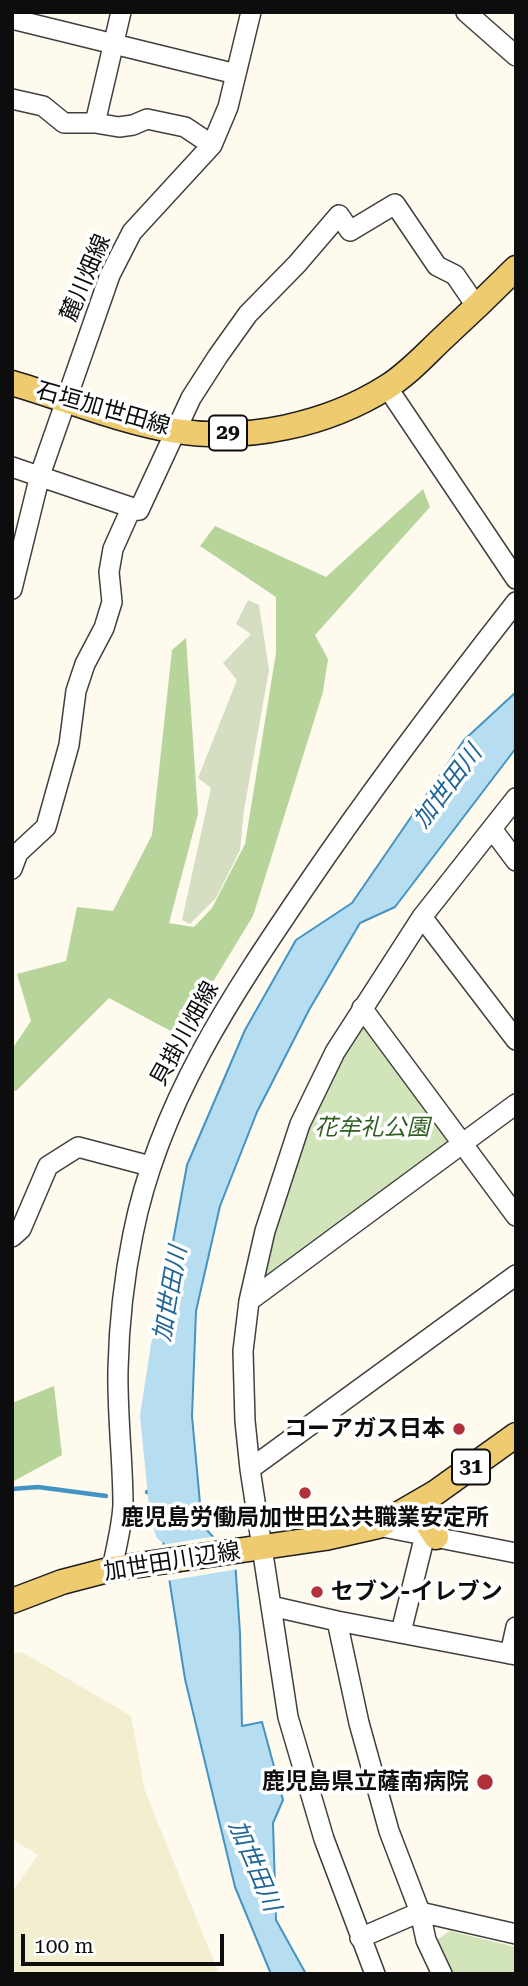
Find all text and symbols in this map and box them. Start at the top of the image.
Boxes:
street label: 麓川畑線 [55,230,117,326]
street label: 石垣加世田線 [33,377,173,441]
road number: 29 [209,416,247,450]
water label: 加世田川 [408,740,488,834]
street label: 貝掛川畑線 [145,977,225,1091]
park label: 花牟礼公園 [315,1114,429,1142]
water label: 加世田川 [148,1244,194,1344]
place label: コーアガス日本 [284,1415,445,1443]
marker: コーアガス日本 [451,1421,467,1437]
road number: 31 [452,1450,490,1484]
marker: 鹿児島労働局加世田公共職業安定所 [297,1485,313,1501]
place label: 鹿児島労働局加世田公共職業安定所 [121,1504,489,1532]
street label: 加世田川辺線 [102,1538,242,1586]
place label: セブン-イレブン [331,1578,503,1606]
marker: セブン-イレブン [309,1584,325,1600]
place label: 鹿児島県立薩南病院 [262,1768,469,1796]
marker: 鹿児島県立薩南病院 [475,1772,495,1792]
water label: 加世田川 [222,1816,286,1916]
scale bar [24,1920,228,1964]
text: 100 m [34,1934,94,1958]

